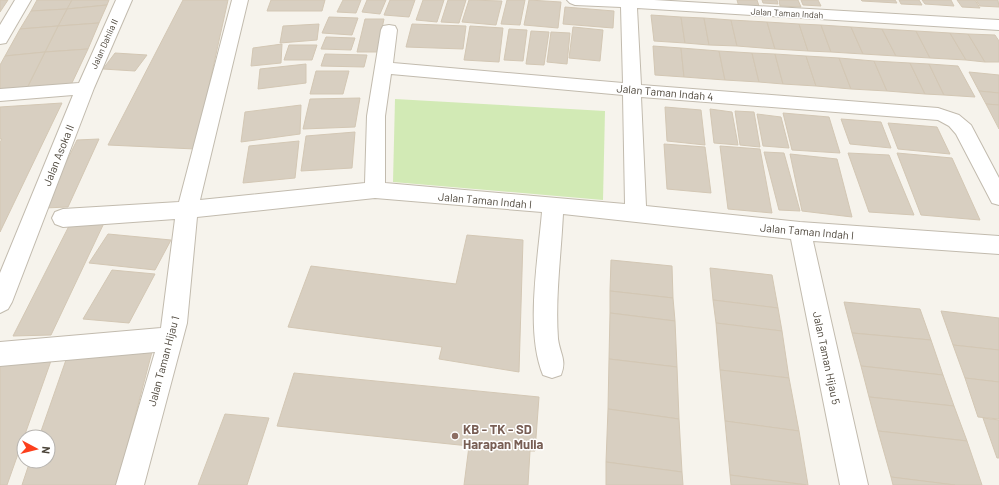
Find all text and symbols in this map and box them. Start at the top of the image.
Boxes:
street label: Jalan Taman Indah [750,6,824,20]
street label: Jalan Dahlia II [88,17,120,71]
street label: Jalan Taman Indah 4 [616,81,714,103]
street label: Jalan Asoka II [40,122,76,188]
street label: Jalan Taman Indah I [438,189,532,211]
street label: Jalan Taman Indah I [760,220,854,242]
street label: Jalan Taman Hijau 5 [811,310,843,406]
street label: Jalan Taman Hijau 1 [145,314,181,408]
place label: KB - TK - SD Harapan Mulia [463,421,544,452]
north arrow [16,429,56,469]
marker: KB - TK - SD Harapan Mulia [450,431,460,441]
text: N [40,446,53,455]

